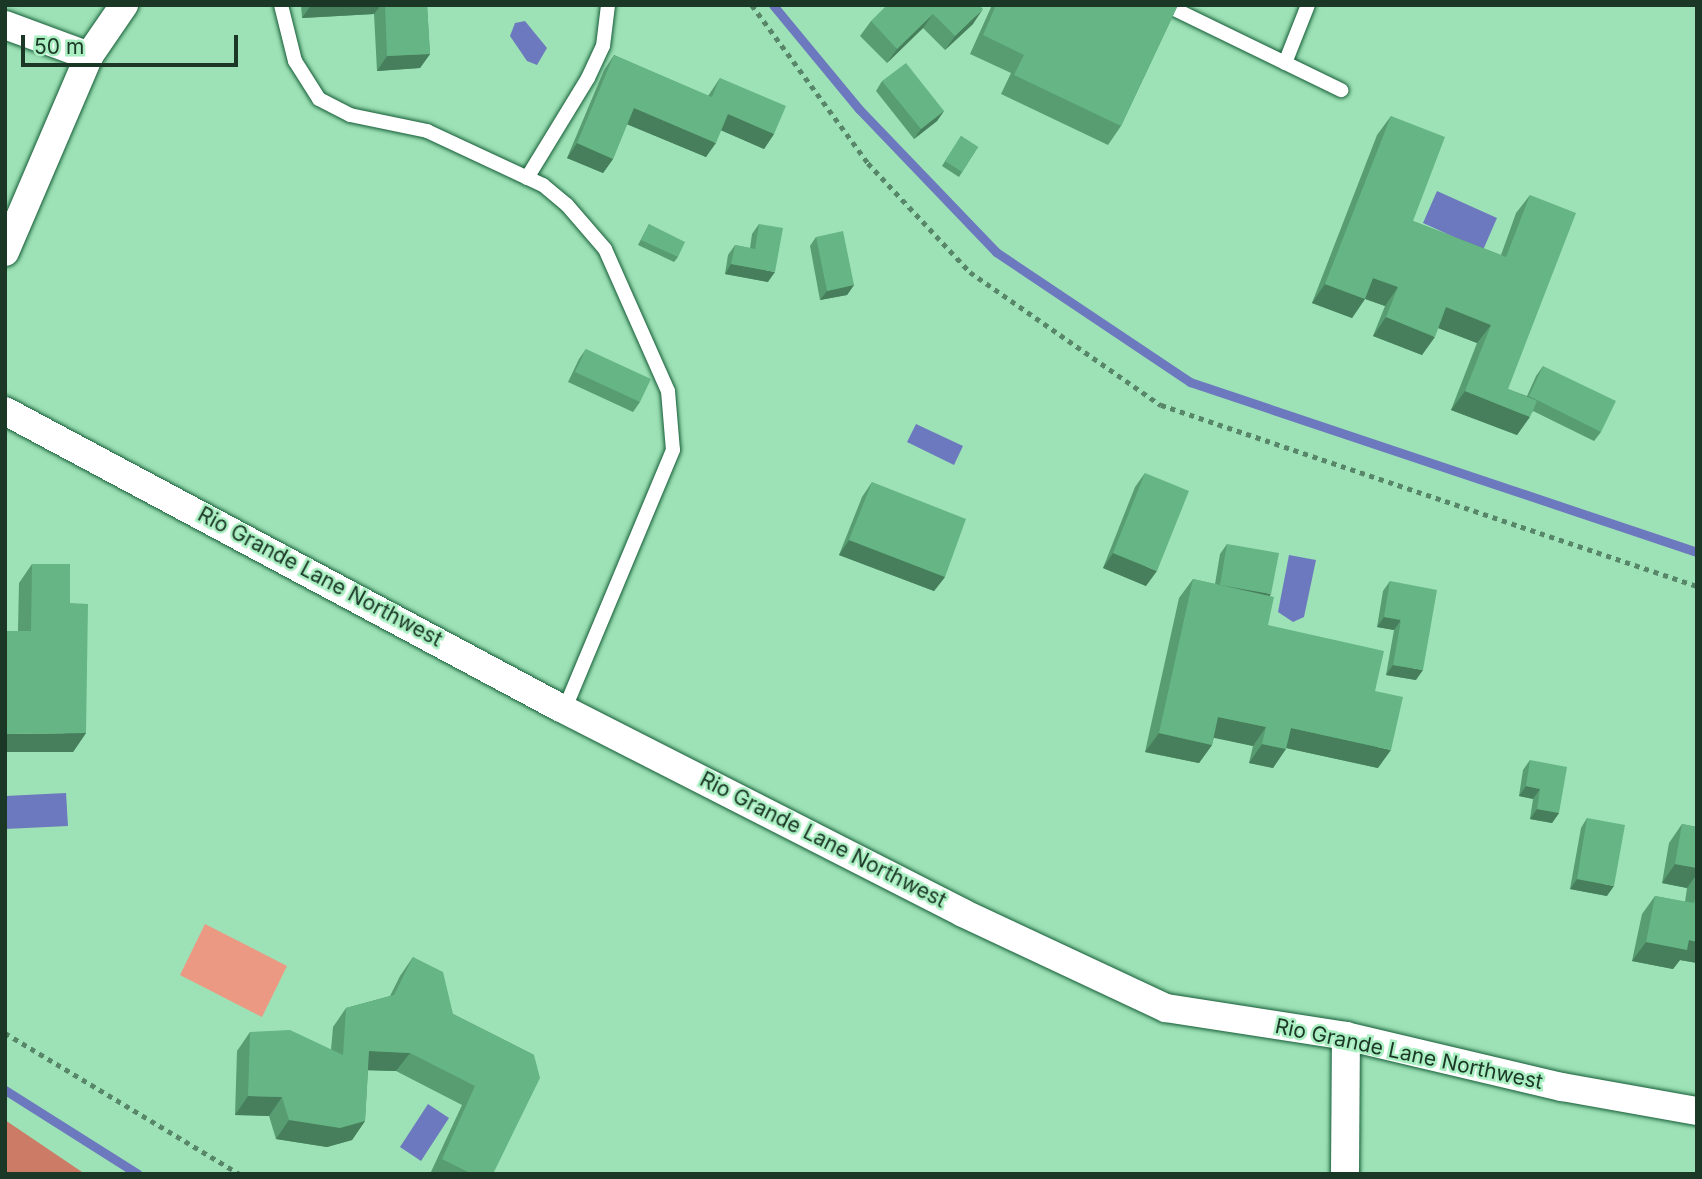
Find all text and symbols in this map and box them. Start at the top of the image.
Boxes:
scale bar [24,21,242,65]
text: 50 m [34,34,84,59]
street label: Rio Grande Lane Northwest [194,502,446,652]
street label: Rio Grande Lane Northwest [696,767,950,913]
street label: Rio Grande Lane Northwest [1273,1013,1545,1095]

